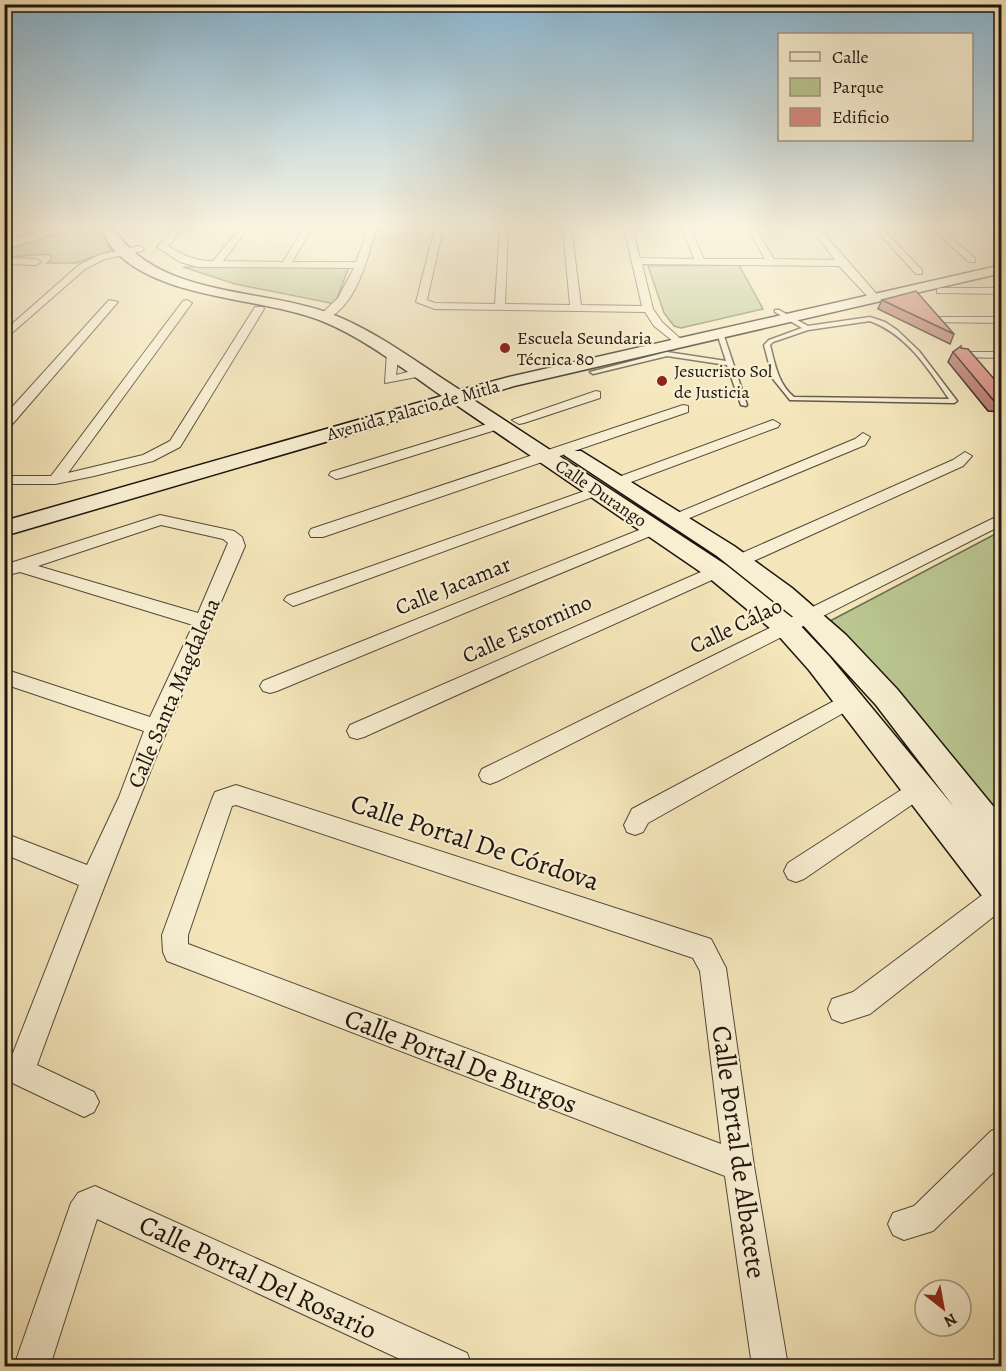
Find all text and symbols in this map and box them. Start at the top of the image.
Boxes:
legend [778,33,973,141]
text: Calle [832,45,869,69]
text: Parque [832,75,884,99]
text: Edificio [832,105,889,129]
place label: Escuela Seundaria Técnica 80 [517,326,653,371]
marker: Escuela Seundaria Técnica 80 [498,341,512,355]
place label: Jesucristo Sol de Justicia [674,359,773,404]
street label: Avenida Palacio de Mitla [323,374,503,446]
marker: Jesucristo Sol de Justicia [655,374,669,388]
street label: Calle Durango [551,454,651,532]
street label: Calle Jacamar [391,549,515,623]
street label: Calle Estornino [458,587,597,671]
street label: Calle Cálao [685,591,787,661]
street label: Calle Santa Magdalena [120,593,228,793]
street label: Calle Portal De Córdova [346,785,604,899]
street label: Calle Portal De Burgos [340,1000,582,1122]
street label: Calle Portal de Albacete [703,1023,775,1281]
street label: Calle Portal Del Rosario [133,1206,383,1348]
north arrow [913,1278,973,1338]
text: N [939,1308,961,1333]

